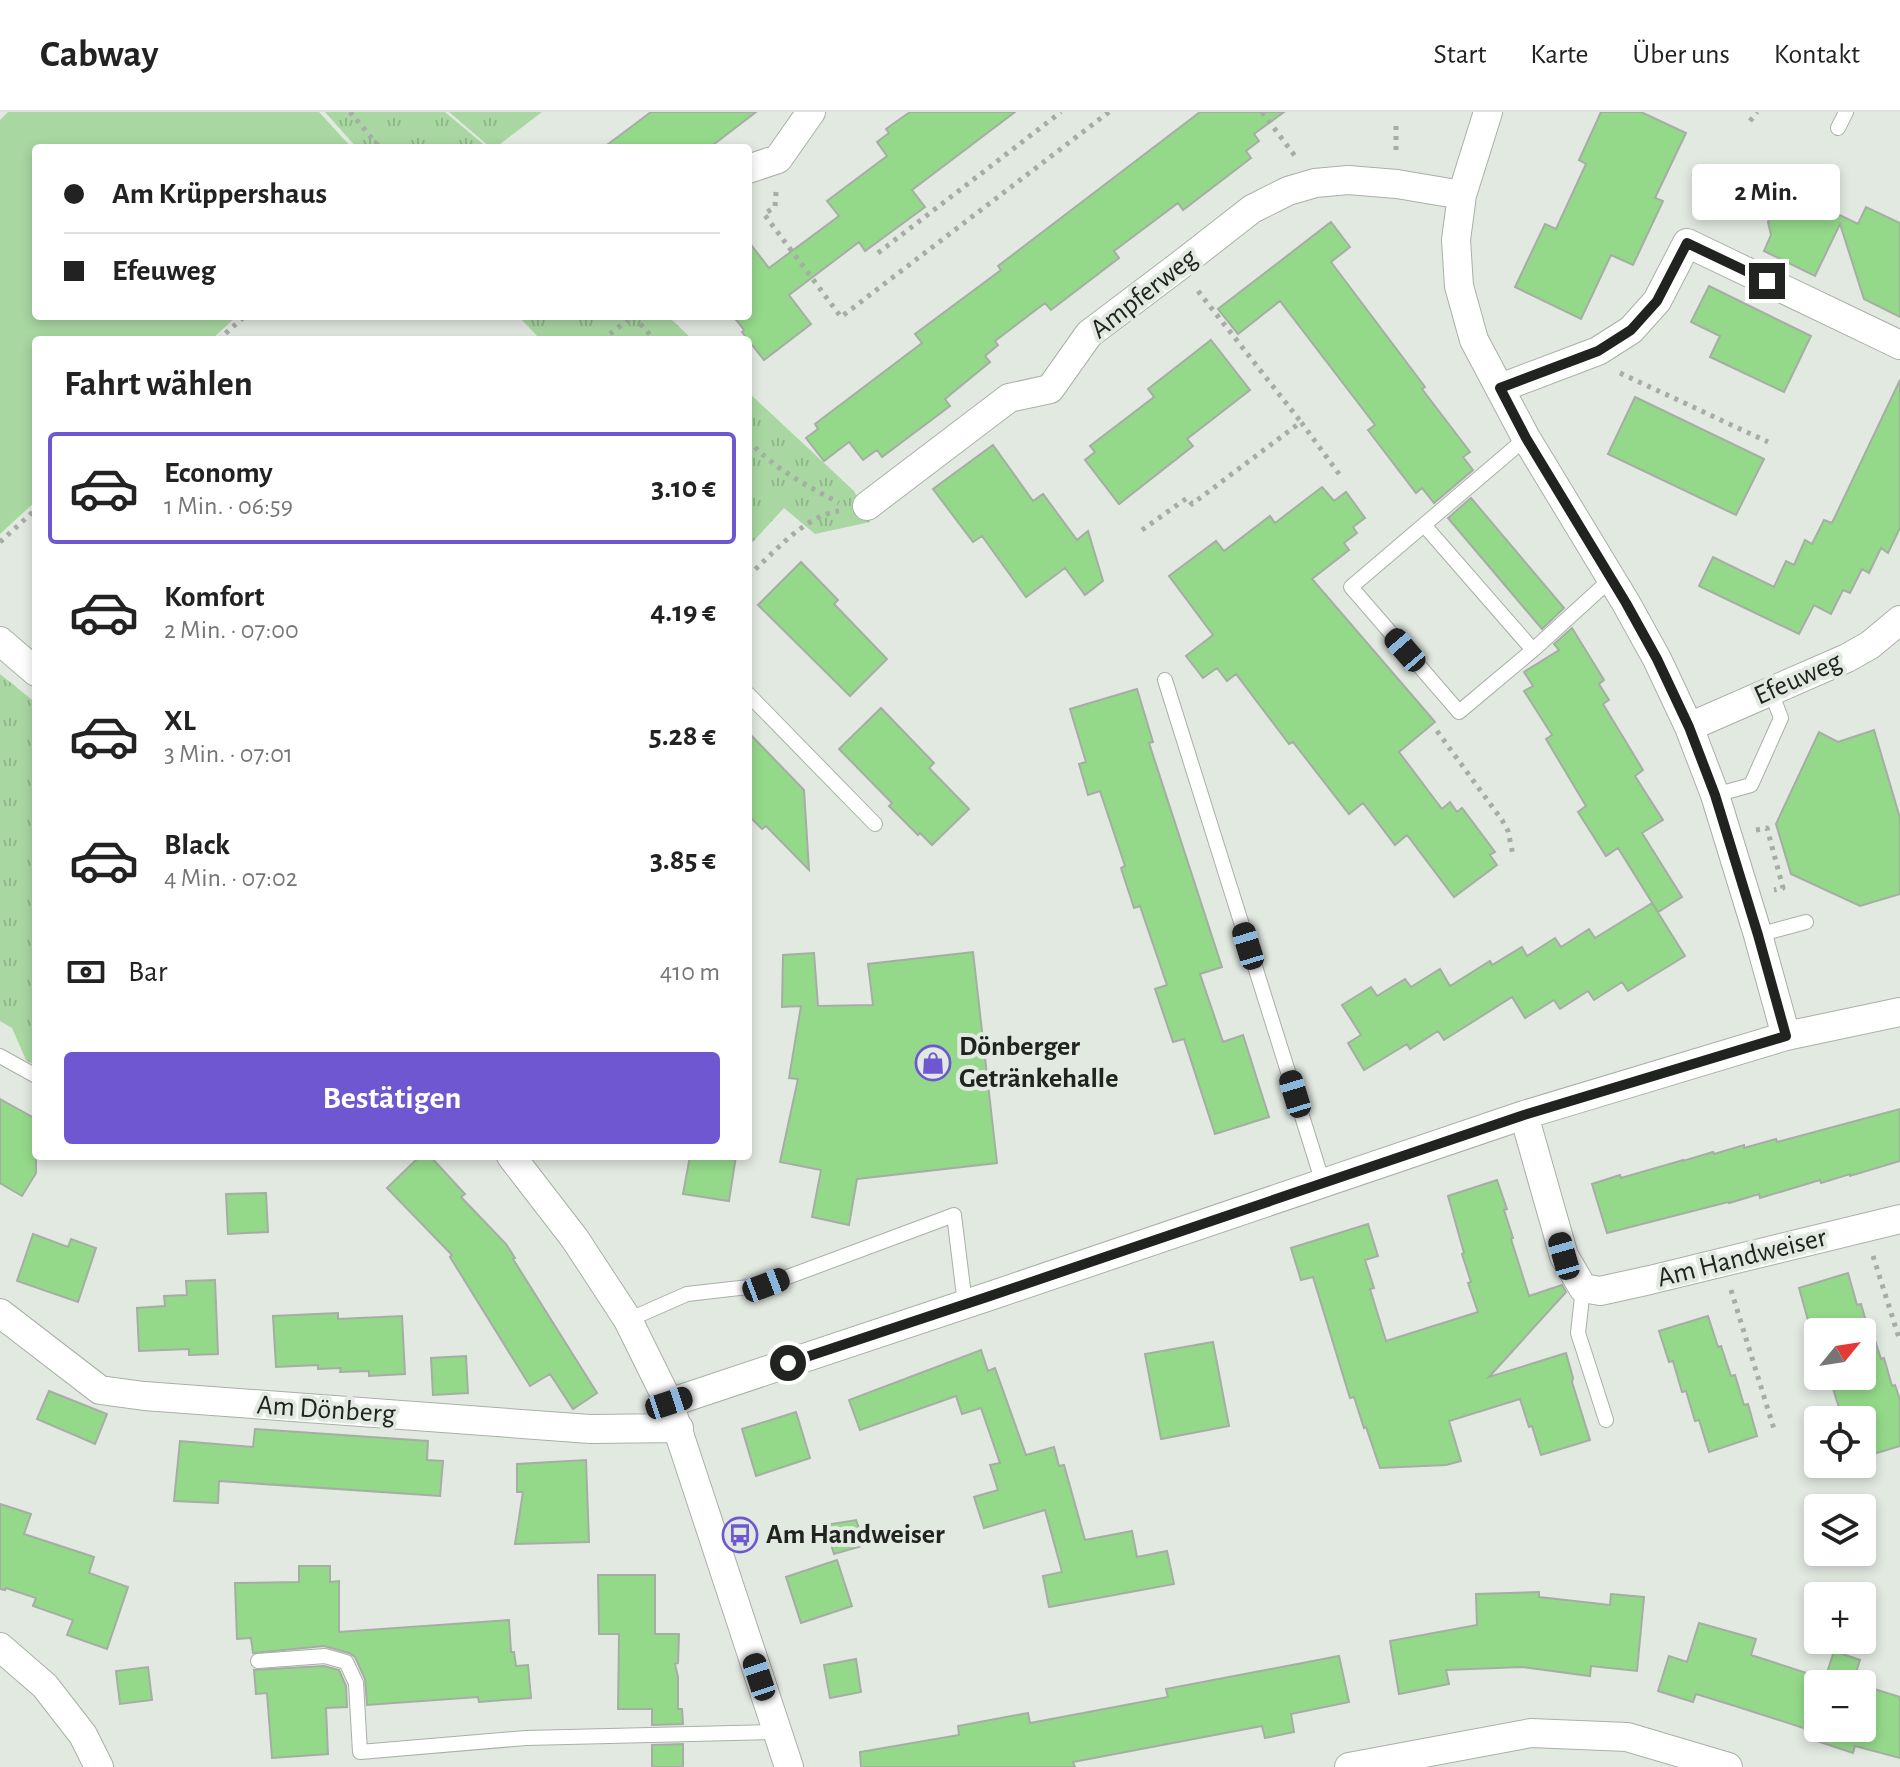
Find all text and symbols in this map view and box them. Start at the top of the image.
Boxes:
text: Cabway [40,36,158,74]
text: Start [1434,41,1486,69]
text: Karte [1530,41,1589,69]
text: Über uns [1633,41,1730,69]
text: Kontakt [1774,41,1860,69]
callout: 2 Min. [1693,165,1841,221]
text: Am Krüppershaus [112,179,327,209]
text: 2 Min. [1734,179,1798,205]
street label: Ampferweg [1085,244,1203,344]
text: Efeuweg [112,256,215,286]
route end [1749,263,1785,299]
text: Fahrt wählen [64,366,253,402]
icon: car [68,452,140,524]
text: Economy [164,458,273,488]
text: 3.10 € [651,473,716,503]
text: 1 Min. · 06:59 [164,493,293,519]
icon: car [68,576,140,648]
text: Komfort [164,582,264,612]
text: 4.19 € [650,597,716,627]
text: 2 Min. · 07:00 [164,617,299,643]
car [1380,624,1430,676]
street label: Efeuweg [1750,647,1846,711]
icon: car [68,700,140,772]
text: XL [164,706,196,736]
text: 5.28 € [649,721,716,751]
text: 3 Min. · 07:01 [164,741,293,767]
icon: car [68,824,140,896]
text: Black [164,830,230,860]
text: 3.85 € [650,845,716,875]
text: 4 Min. · 07:02 [164,865,298,891]
car [1230,920,1266,972]
icon: cash [64,950,108,994]
text: Bar [128,957,167,987]
text: 410 m [660,959,720,985]
place label: Dönberger Getränkehalle [959,1033,1118,1093]
shop icon: Dönberger Getränkehalle [914,1044,952,1082]
button: Bestätigen [64,1052,720,1144]
car [1277,1068,1313,1120]
street label: Am Handweiser [1654,1223,1830,1293]
car [1546,1230,1582,1282]
car [739,1265,793,1305]
north arrow [1804,1318,1876,1390]
map controls [1804,1318,1876,1742]
route start [770,1345,806,1381]
car [642,1384,696,1422]
street label: Am Dönberg [256,1391,397,1429]
button: locate [1804,1406,1876,1478]
button: layers [1804,1494,1876,1566]
bus stop icon: Am Handweiser [721,1516,759,1554]
place label: Am Handweiser [766,1521,945,1549]
button: + [1804,1582,1876,1654]
car [740,1650,778,1704]
button: − [1804,1670,1876,1742]

